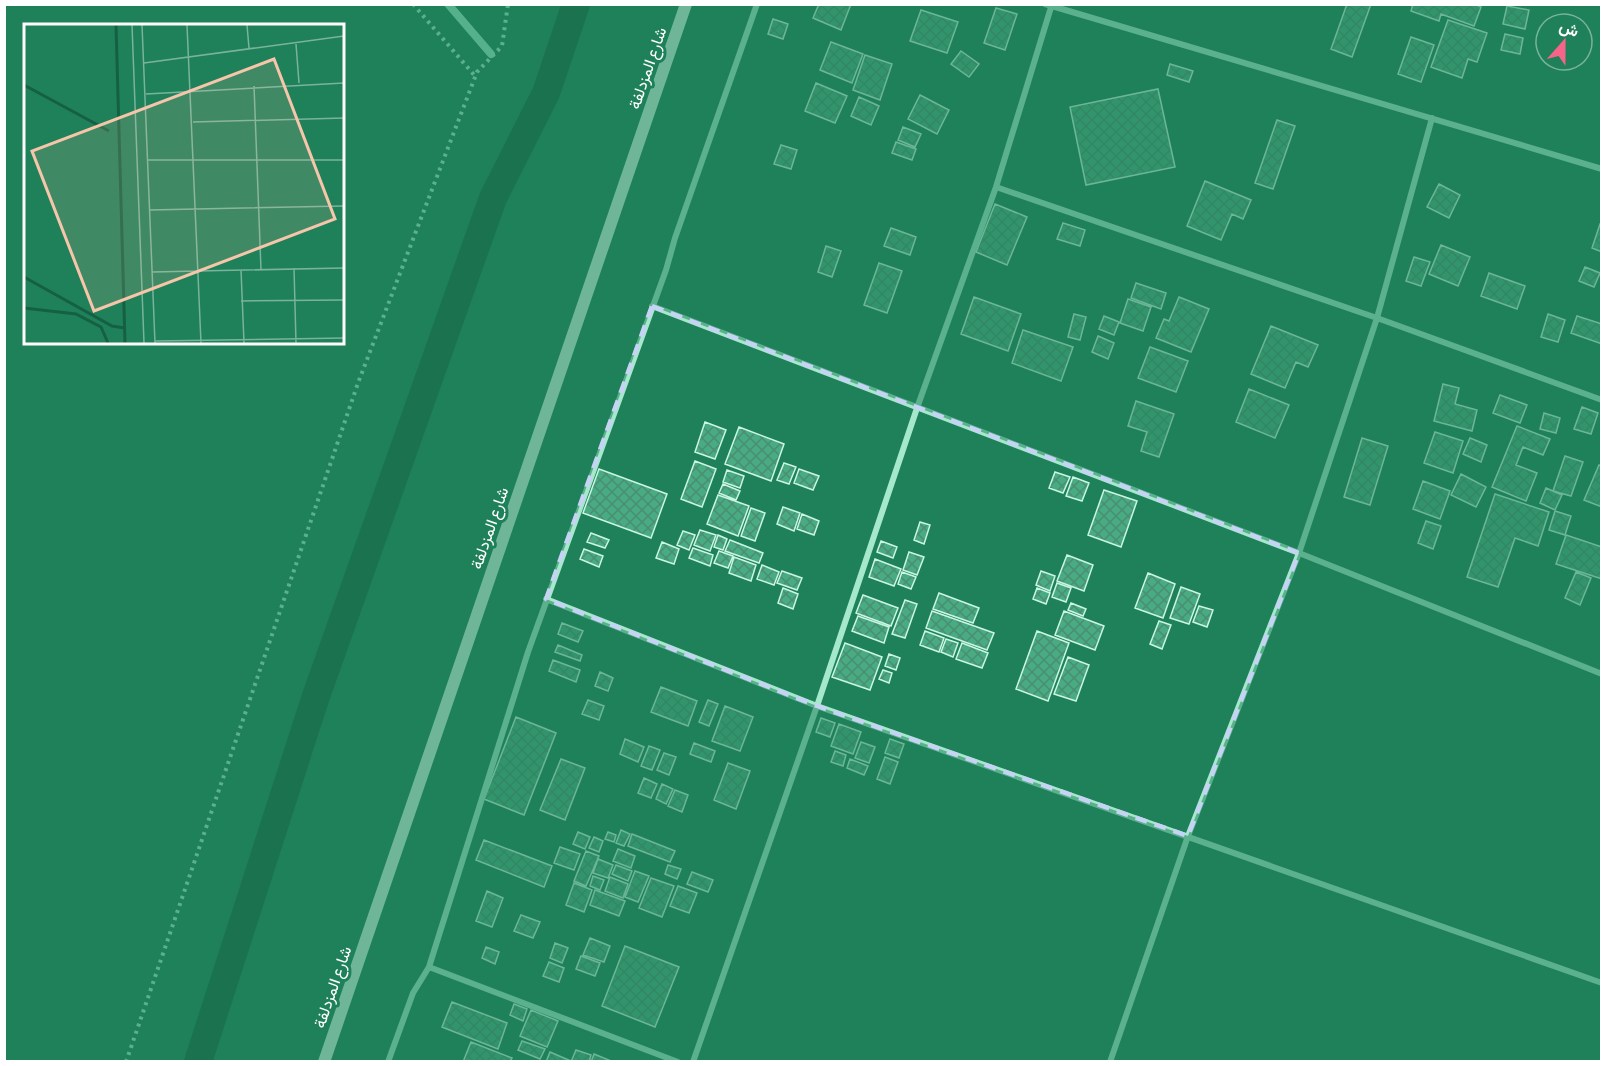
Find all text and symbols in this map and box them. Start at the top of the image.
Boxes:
north arrow [1534,12,1594,72]
text: ش [1557,16,1582,41]
inset map [24,24,344,344]
street label: شارع المزدلفة [625,25,672,112]
street label: شارع المزدلفة [467,485,514,572]
street label: شارع المزدلفة [310,944,357,1031]

